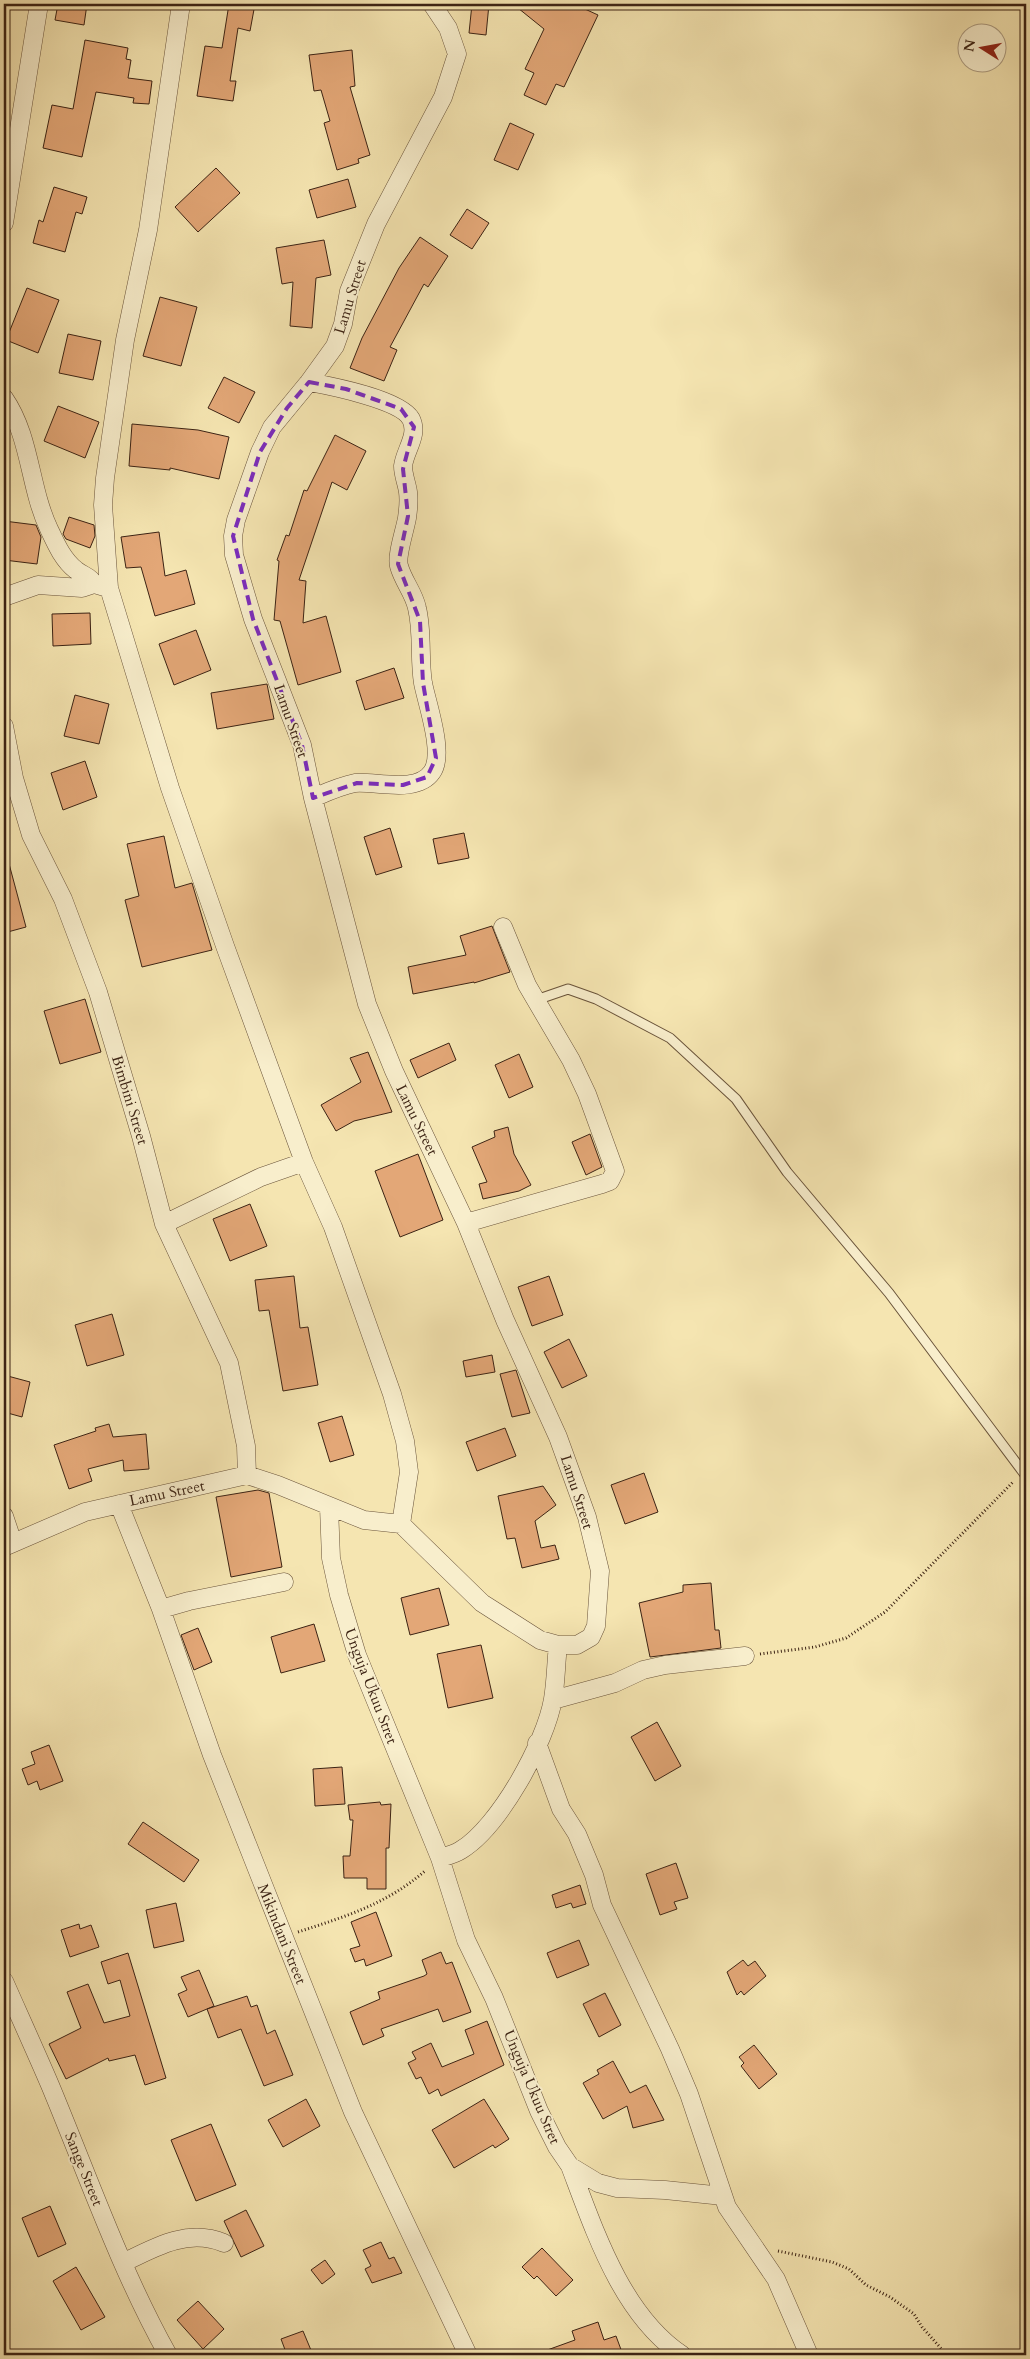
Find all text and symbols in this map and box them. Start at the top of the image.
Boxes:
north arrow [958,22,1008,72]
text: N [959,38,980,53]
street label: Lamu Street [329,257,371,337]
street label: Lamu Street [269,682,313,761]
street label: Bimbini Street [107,1053,153,1147]
street label: Lamu Street [391,1081,443,1159]
street label: Lamu Street [556,1452,598,1532]
street label: Lamu Street [127,1475,207,1511]
street label: Unguja Ukuu Stret [340,1625,402,1747]
street label: Mikindani Street [253,1881,311,1987]
street label: Unguja Ukuu Stret [499,2027,565,2147]
street label: Sange Street [60,2129,108,2209]

